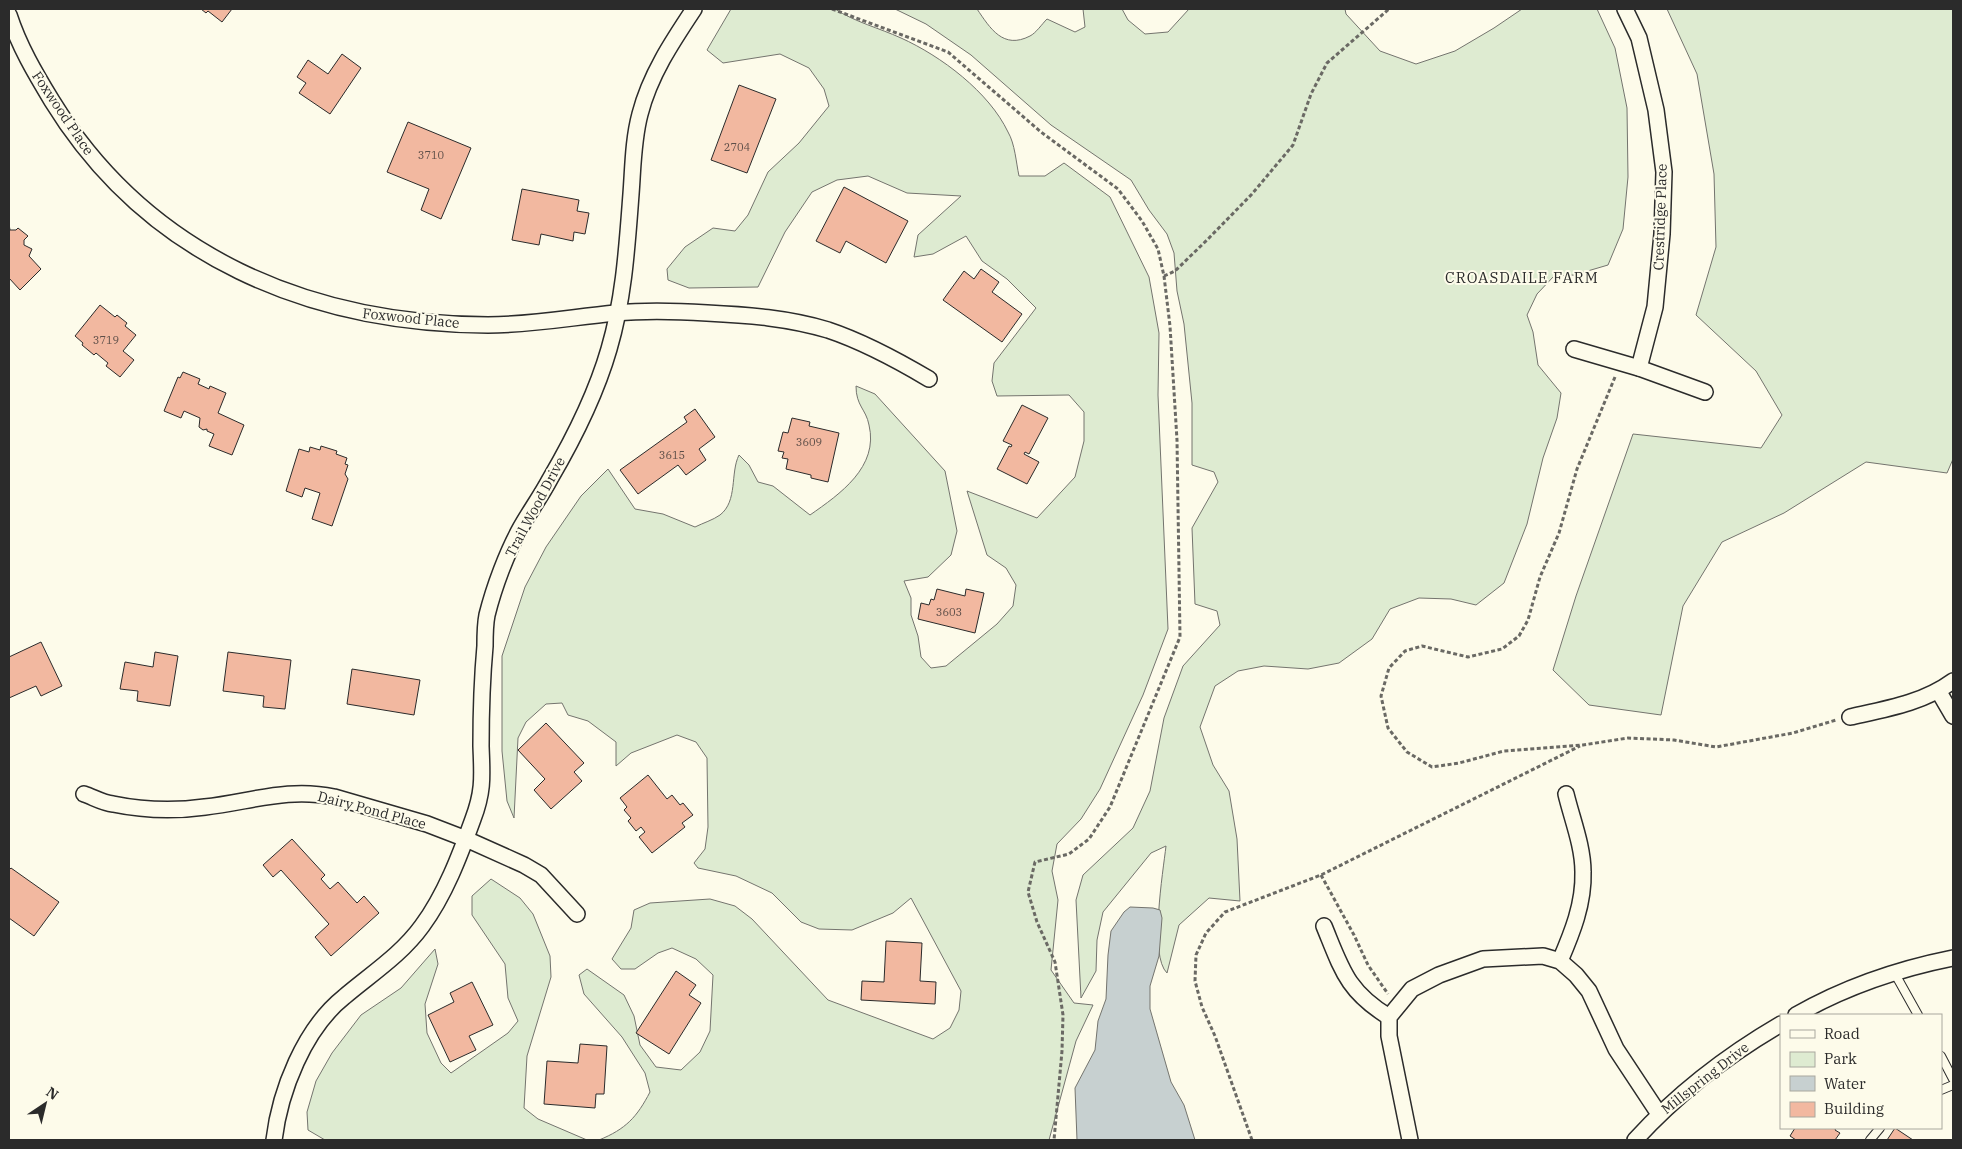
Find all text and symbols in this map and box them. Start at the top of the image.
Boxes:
street label: Foxwood Place [28,68,98,158]
house number: 2704 [724,140,751,154]
house number: 3710 [418,148,445,162]
street label: Crestridge Place [1649,163,1671,271]
district label: CROASDAILE FARM [1445,268,1599,287]
street label: Foxwood Place [362,304,460,332]
house number: 3719 [93,333,119,347]
house number: 3609 [796,435,822,449]
house number: 3615 [659,448,685,462]
street label: Trail Wood Drive [501,454,569,560]
house number: 3603 [936,605,962,619]
street label: Dairy Pond Place [316,787,428,833]
legend [1780,1014,1942,1129]
text: Road [1824,1024,1860,1043]
street label: Millspring Drive [1658,1038,1752,1118]
text: Park [1824,1049,1857,1068]
text: Water [1824,1074,1866,1093]
north arrow [20,1079,70,1129]
text: N [43,1083,62,1104]
text: Building [1824,1099,1884,1118]

